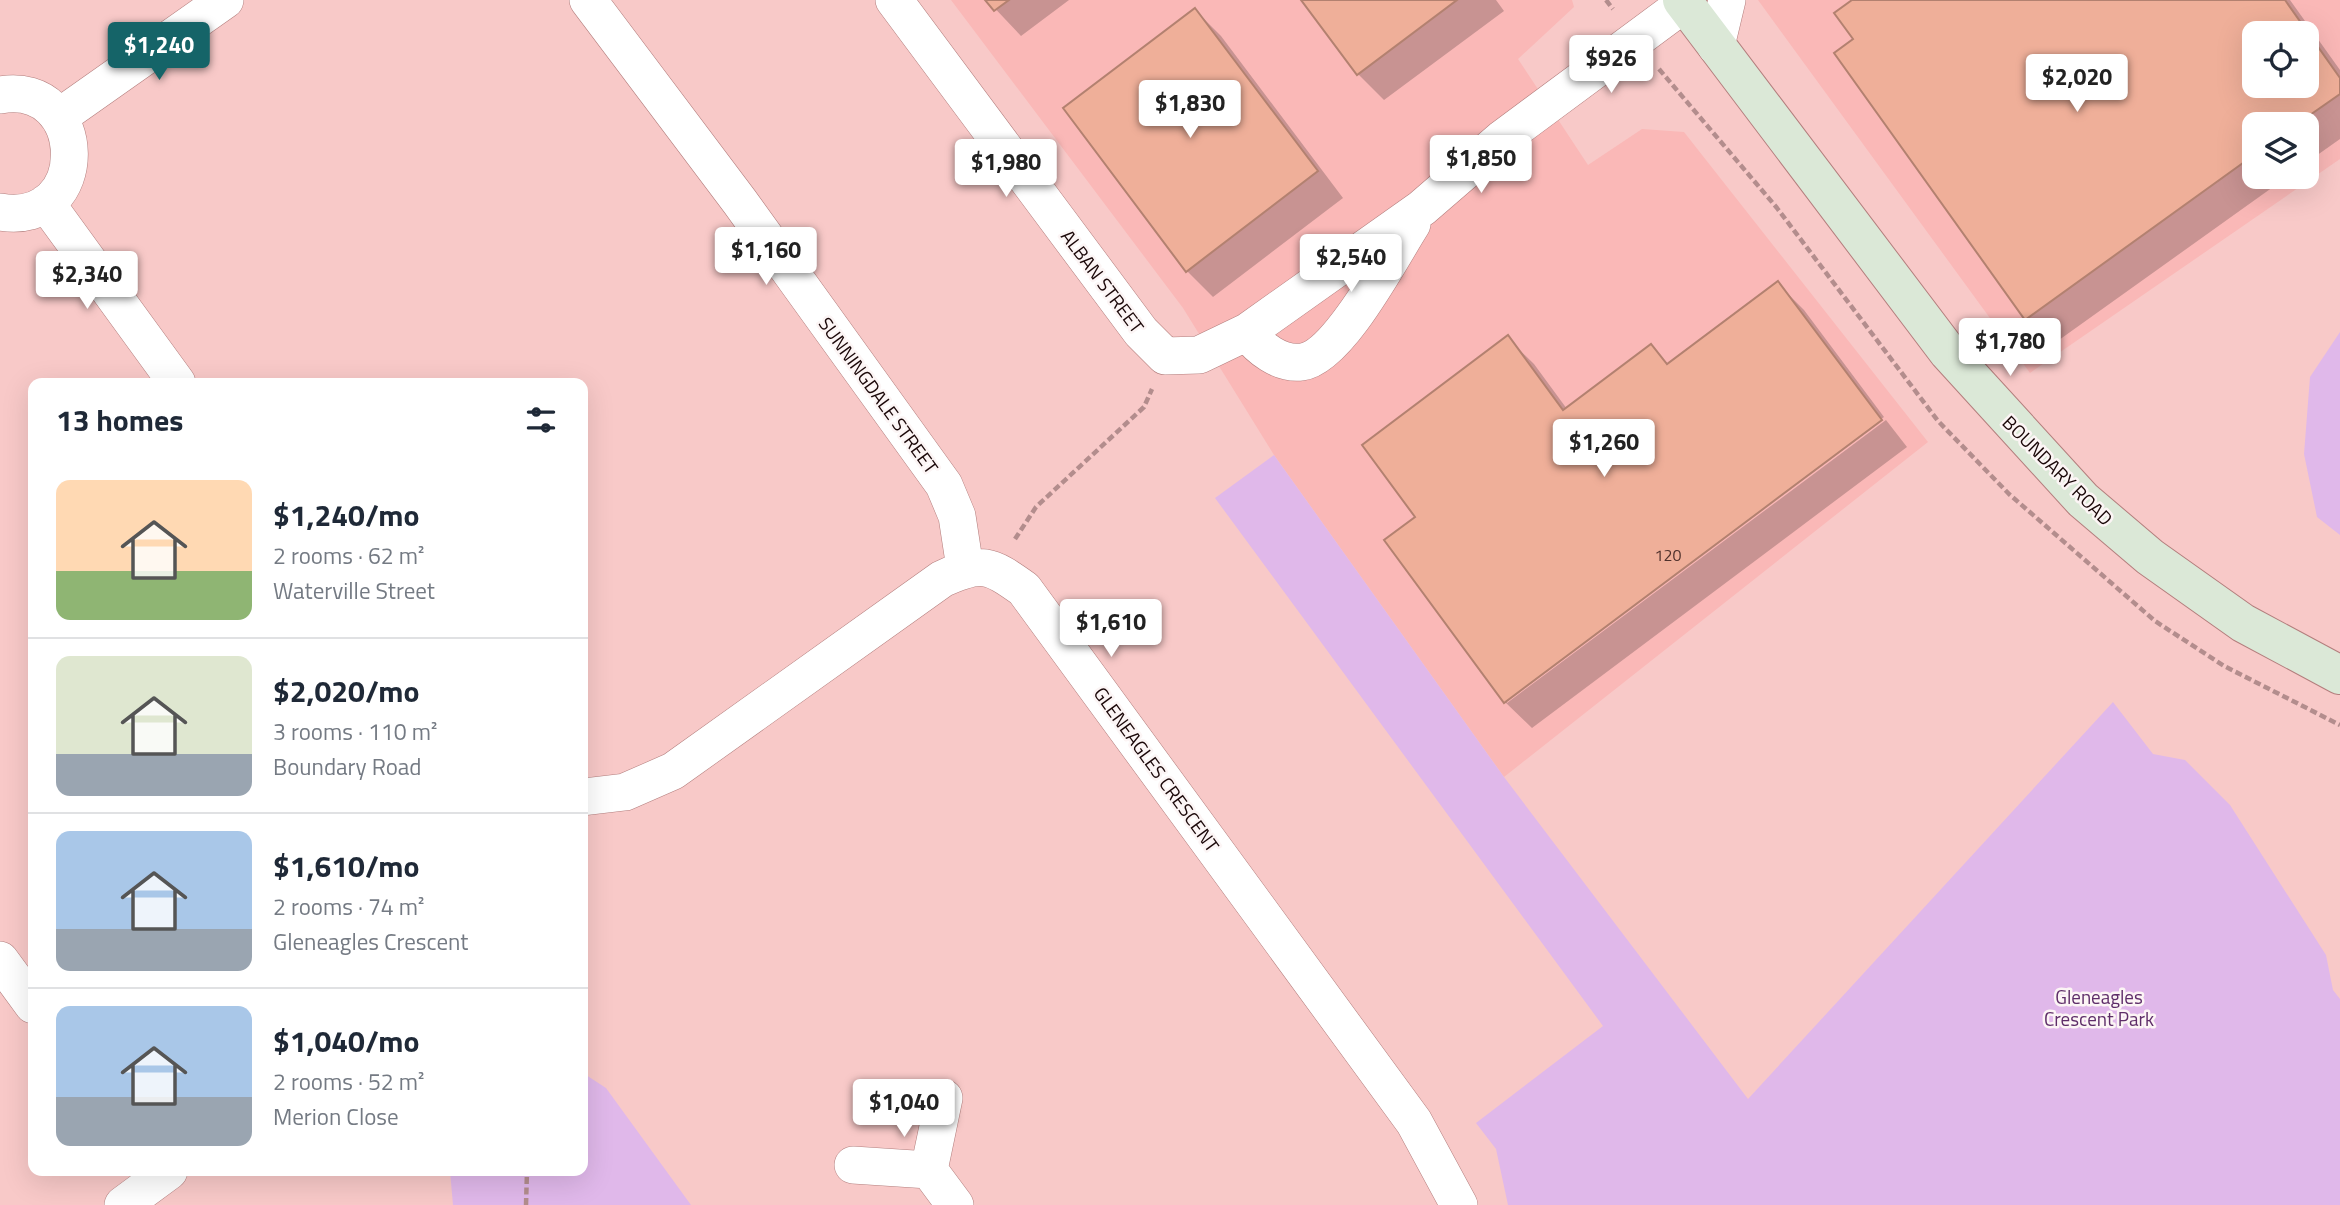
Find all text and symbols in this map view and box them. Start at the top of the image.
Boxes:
map controls [2242,21,2319,189]
button: locate [2242,21,2319,98]
pin: $1,240 [102,22,216,82]
text: $1,240 [124,27,194,62]
pin: $926 [1570,36,1652,95]
text: $926 [1585,40,1637,75]
pin: $2,020 [2020,54,2134,114]
text: $2,020 [2042,59,2112,94]
pin: $1,830 [1133,80,1247,140]
text: $1,830 [1155,85,1225,120]
button: layers [2242,112,2319,189]
pin: $1,850 [1424,136,1538,195]
pin: $1,980 [949,140,1063,199]
text: $1,850 [1446,140,1516,175]
text: $1,980 [971,144,1041,179]
street label: ALBAN STREET [1054,223,1152,339]
pin: $1,160 [709,228,823,287]
text: $1,160 [731,232,801,267]
pin: $2,540 [1294,234,1408,294]
text: $2,540 [1316,239,1386,274]
pin: $2,340 [30,252,144,311]
text: $2,340 [52,256,122,291]
street label: SUNNINGDALE STREET [812,311,946,479]
pin: $1,780 [1953,318,2067,378]
text: $1,780 [1975,323,2045,358]
text: 13 homes [56,397,183,443]
icon: filters [522,401,560,439]
street label: BOUNDARY ROAD [1996,408,2120,532]
pin: $1,260 [1547,420,1661,479]
text: $1,260 [1569,424,1639,459]
text: $1,240/mo [273,492,419,538]
icon: home [112,508,196,592]
text: 2 rooms · 62 m² [273,538,424,573]
house number: 120 [1655,543,1681,567]
text: Waterville Street [273,573,435,608]
pin: $1,610 [1054,600,1168,659]
text: $1,610 [1076,604,1146,639]
text: $2,020/mo [273,668,419,714]
street label: GLENEAGLES CRESCENT [1087,680,1227,858]
icon: home [112,684,196,768]
text: 3 rooms · 110 m² [273,714,437,749]
text: Boundary Road [273,749,422,784]
text: $1,610/mo [273,843,419,889]
icon: home [112,859,196,943]
text: 2 rooms · 74 m² [273,889,424,924]
text: Gleneagles Crescent [273,924,468,959]
park label: Gleneagles Crescent Park [2044,982,2154,1033]
text: $1,040/mo [273,1018,419,1064]
icon: home [112,1034,196,1118]
text: 2 rooms · 52 m² [273,1064,424,1099]
pin: $1,040 [847,1080,961,1139]
text: $1,040 [869,1084,939,1119]
text: Merion Close [273,1099,399,1134]

